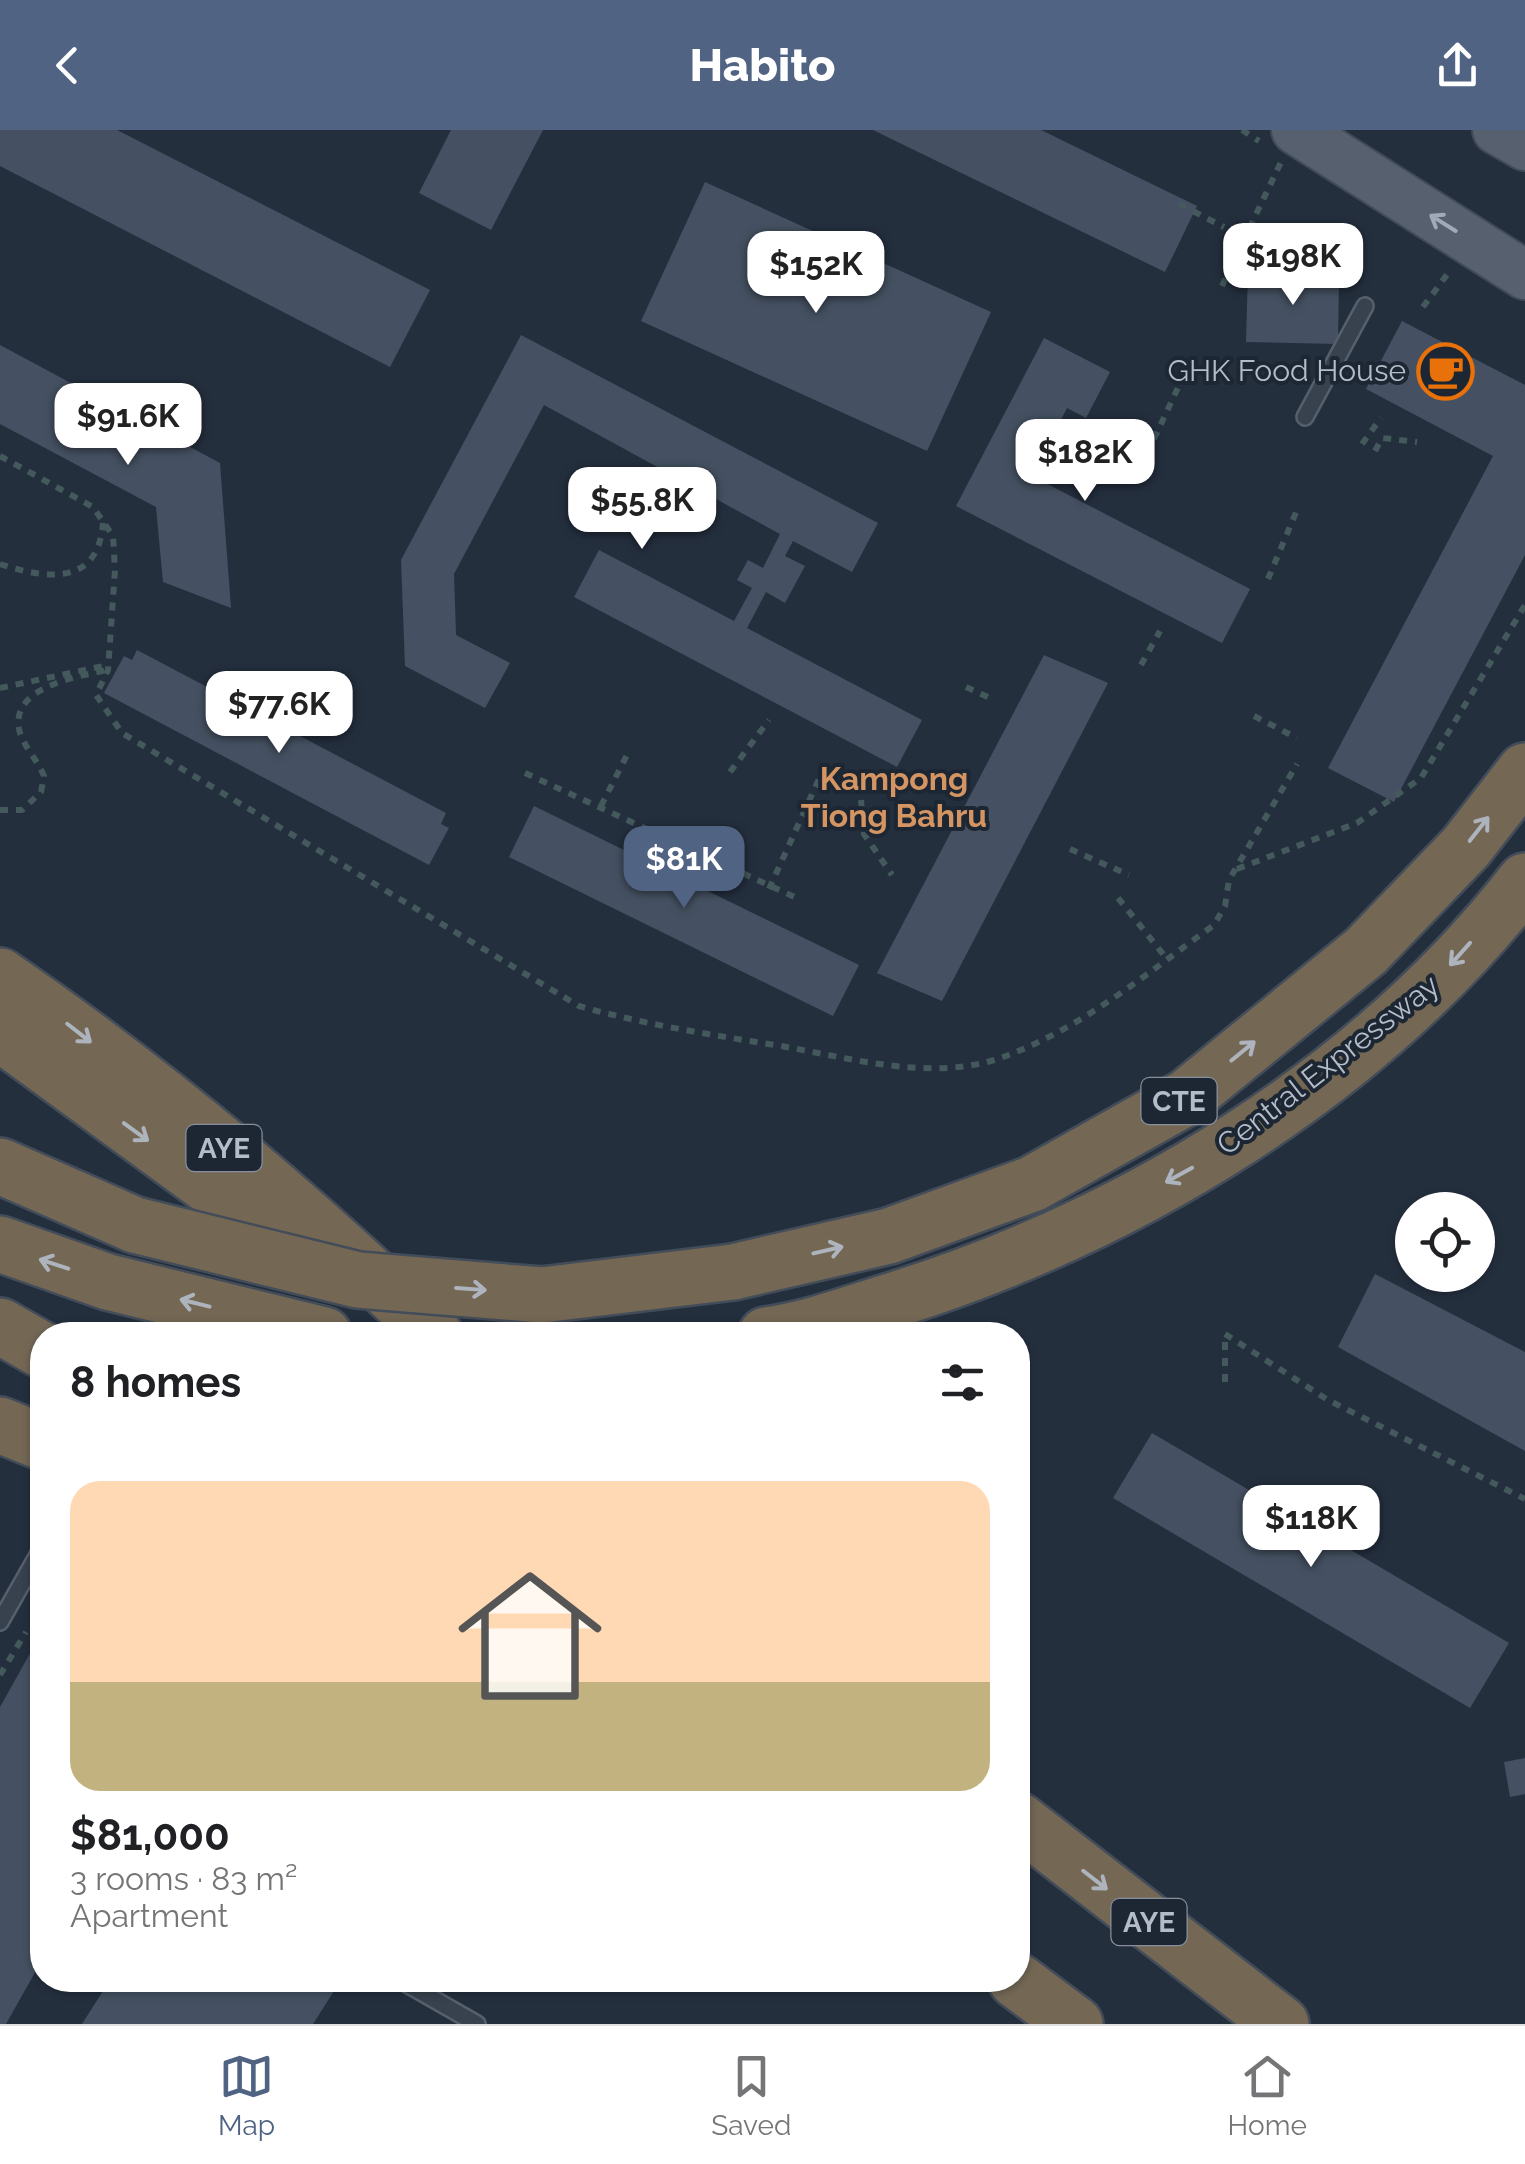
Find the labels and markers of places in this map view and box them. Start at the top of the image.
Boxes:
pin: $198K [1223,223,1363,308]
pin: $152K [746,231,886,316]
cafe icon: GHK Food House [1415,341,1475,401]
place label: GHK Food House [1167,353,1406,388]
pin: $91.6K [47,383,209,468]
pin: $182K [1015,419,1155,504]
pin: $55.8K [561,467,723,552]
pin: $77.6K [198,671,360,756]
pin: $81K [625,826,743,911]
pin: $118K [1241,1485,1381,1570]

